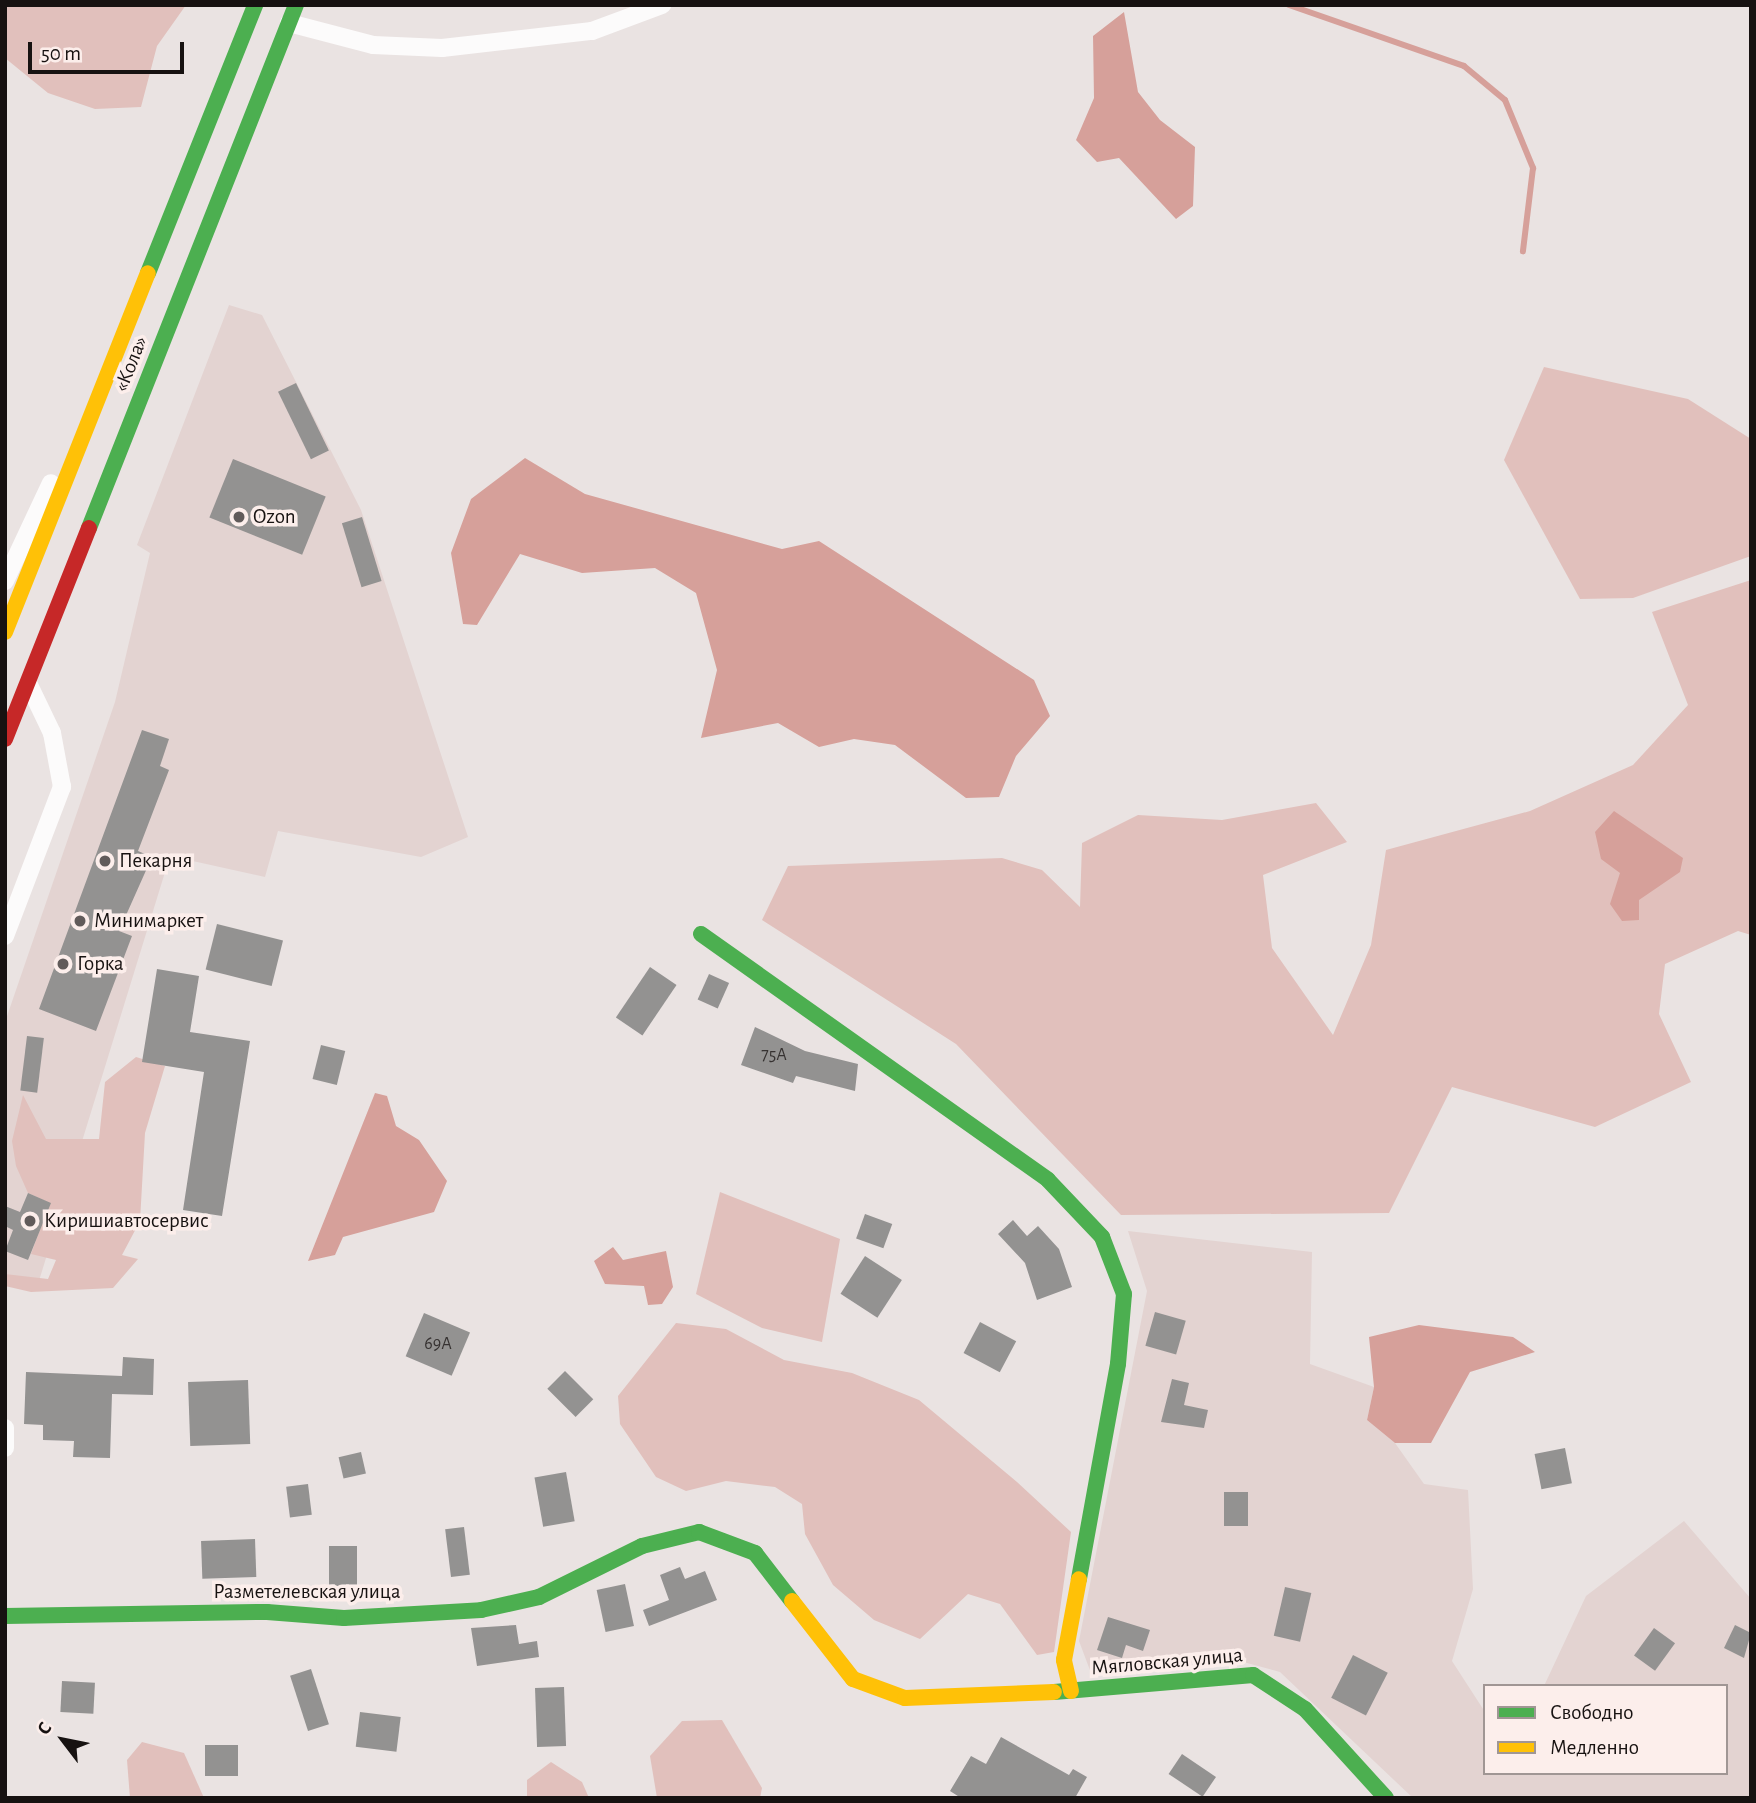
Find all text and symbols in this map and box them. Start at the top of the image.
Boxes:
scale bar [32,28,187,72]
text: 50 m [41,43,81,64]
street label: «Кола» [109,333,153,395]
place label: Ozon [253,504,296,530]
marker: Ozon [231,509,247,525]
place label: Пекарня [119,848,192,874]
marker: Пекарня [97,853,113,869]
place label: Минимаркет [94,908,203,934]
marker: Минимаркет [72,913,88,929]
place label: Горка [77,951,123,977]
marker: Горка [55,956,71,972]
house number: 75А [761,1044,787,1066]
place label: Киришиавтосервис [44,1208,209,1234]
marker: Киришиавтосервис [22,1213,38,1229]
house number: 69А [424,1333,452,1355]
street label: Разметелевская улица [213,1579,401,1605]
street label: Мягловская улица [1090,1643,1244,1681]
legend [1483,1684,1728,1775]
text: Свободно [1550,1702,1634,1723]
north arrow [28,1705,98,1775]
text: С [34,1719,56,1738]
text: Медленно [1550,1737,1639,1758]

